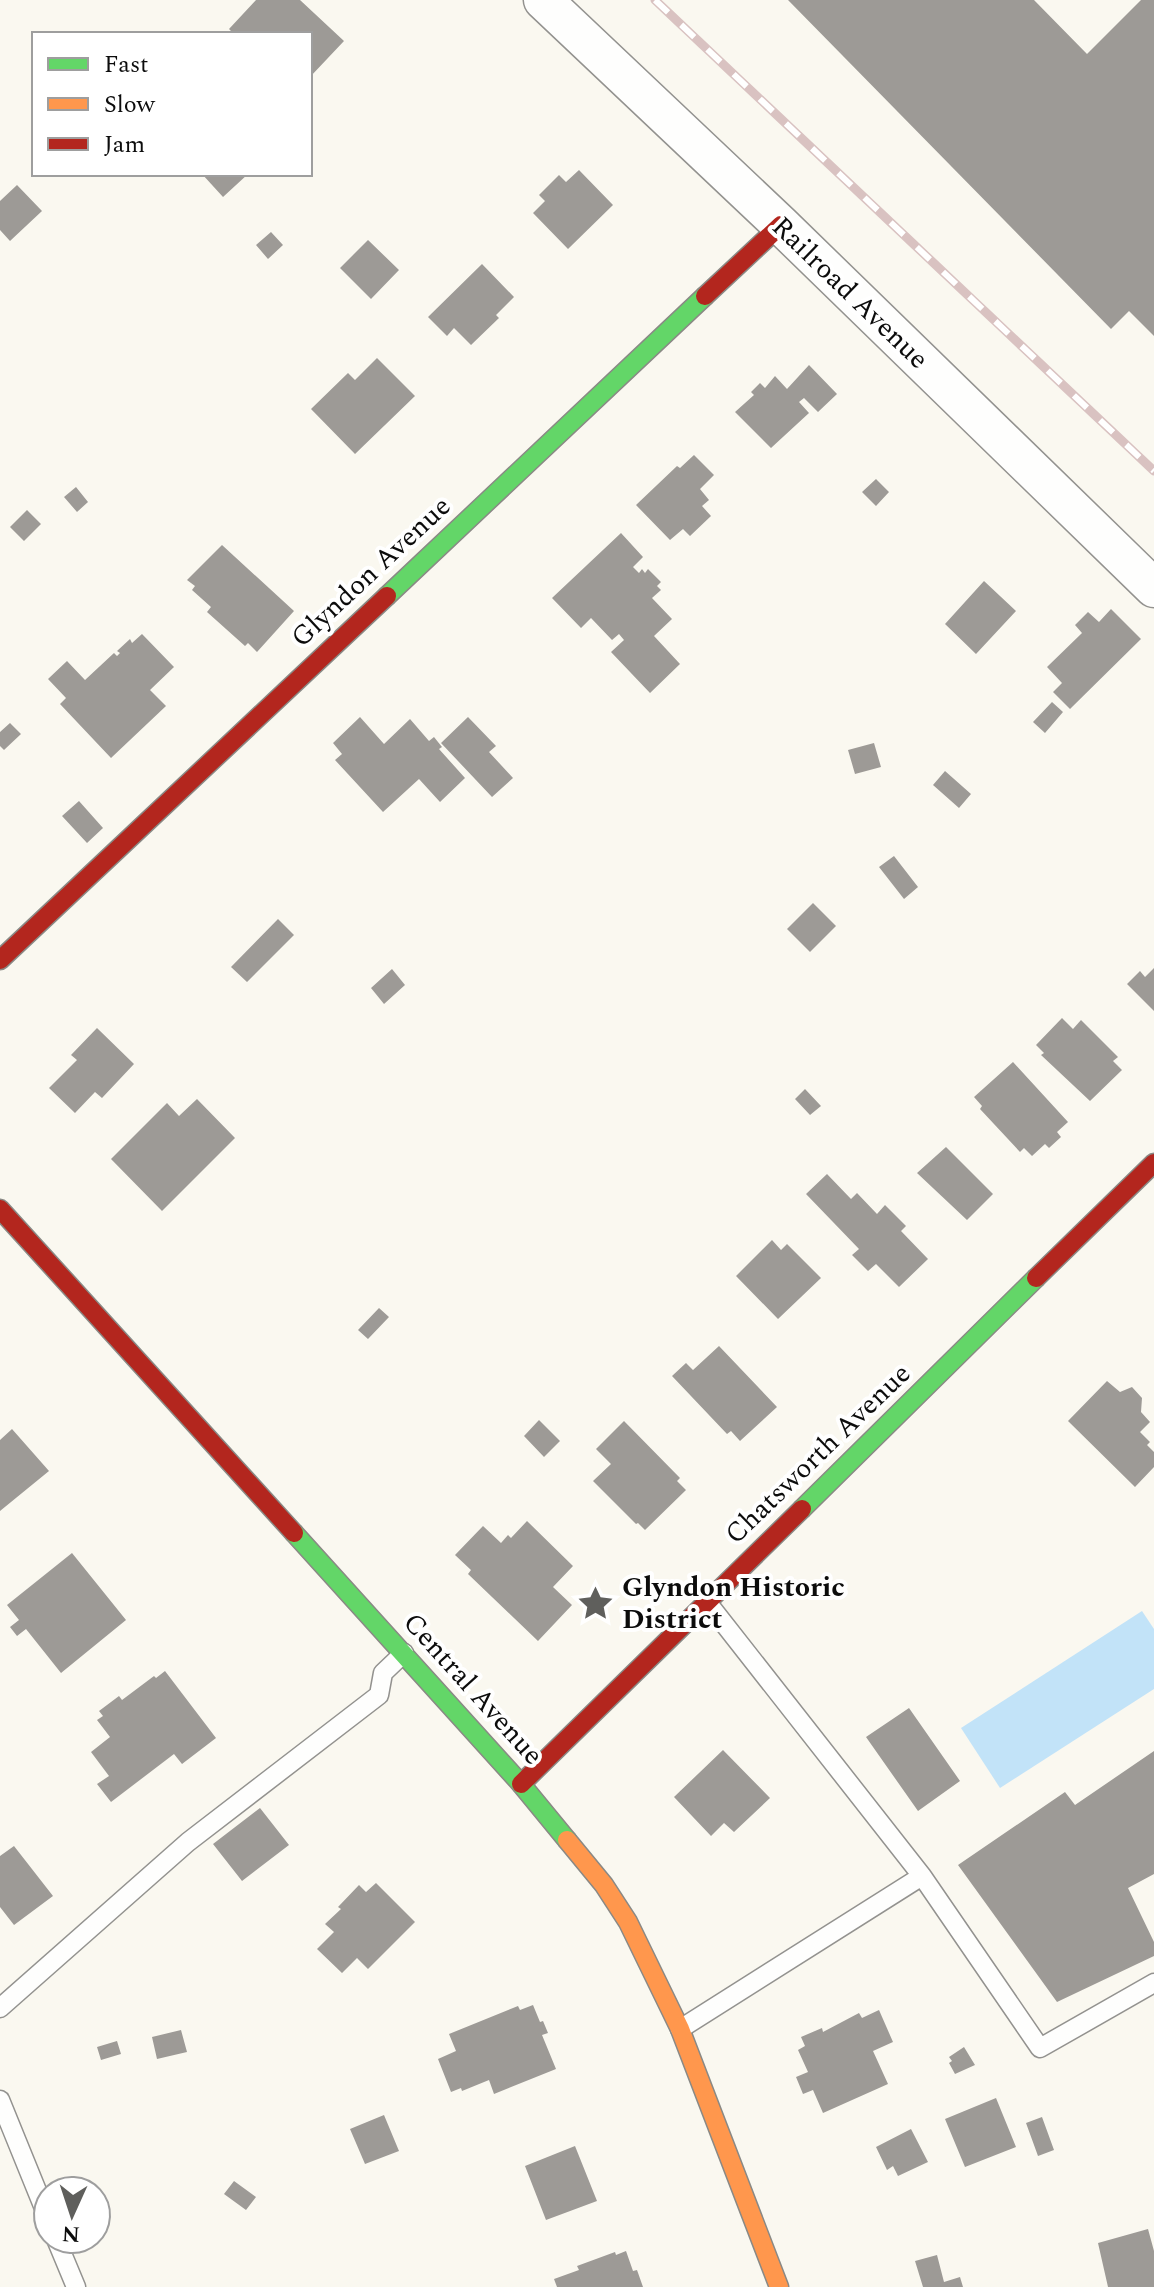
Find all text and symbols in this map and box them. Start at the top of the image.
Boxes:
legend [32,32,312,176]
text: Fast [104,47,149,83]
text: Slow [104,87,156,123]
text: Jam [104,127,145,163]
street label: Railroad Avenue [761,206,939,380]
street label: Glyndon Avenue [281,486,461,658]
street label: Chatsworth Avenue [715,1353,921,1555]
place label: Glyndon Historic District [622,1566,845,1641]
place icon: Glyndon Historic District [577,1584,615,1622]
street label: Central Avenue [392,1603,554,1775]
north arrow [32,2175,112,2255]
text: N [61,2217,81,2250]

